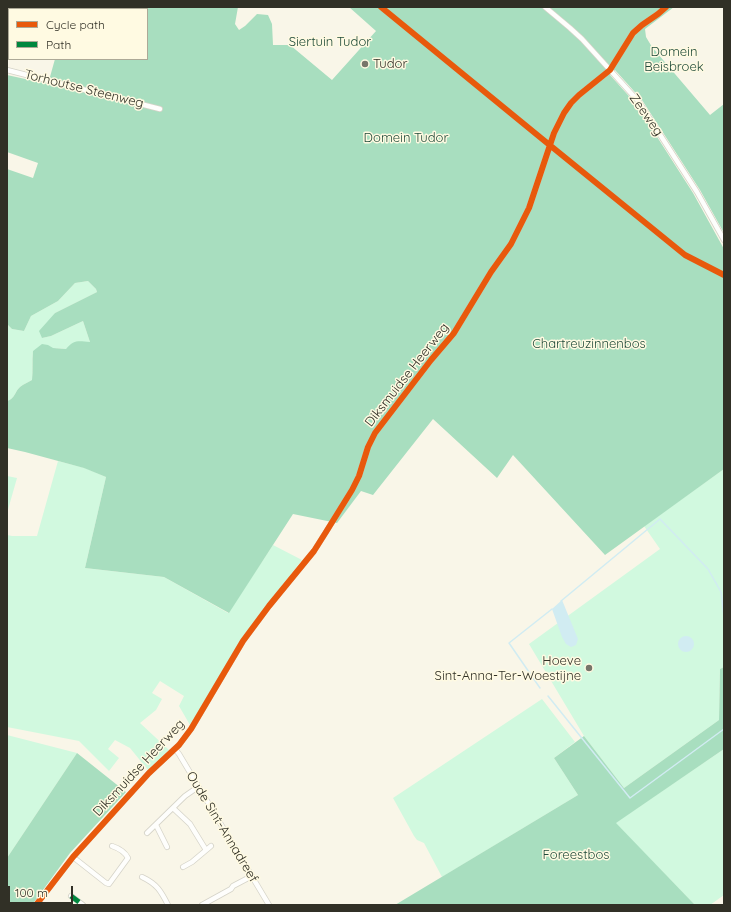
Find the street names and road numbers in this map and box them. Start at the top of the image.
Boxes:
street label: Torhoutse Steenweg [23,67,145,111]
street label: Zeeweg [626,91,666,139]
street label: Diksmuidse Heerweg [362,320,452,430]
street label: Diksmuidse Heerweg [90,716,188,820]
street label: Oude Sint-Annadreef [183,769,261,885]

